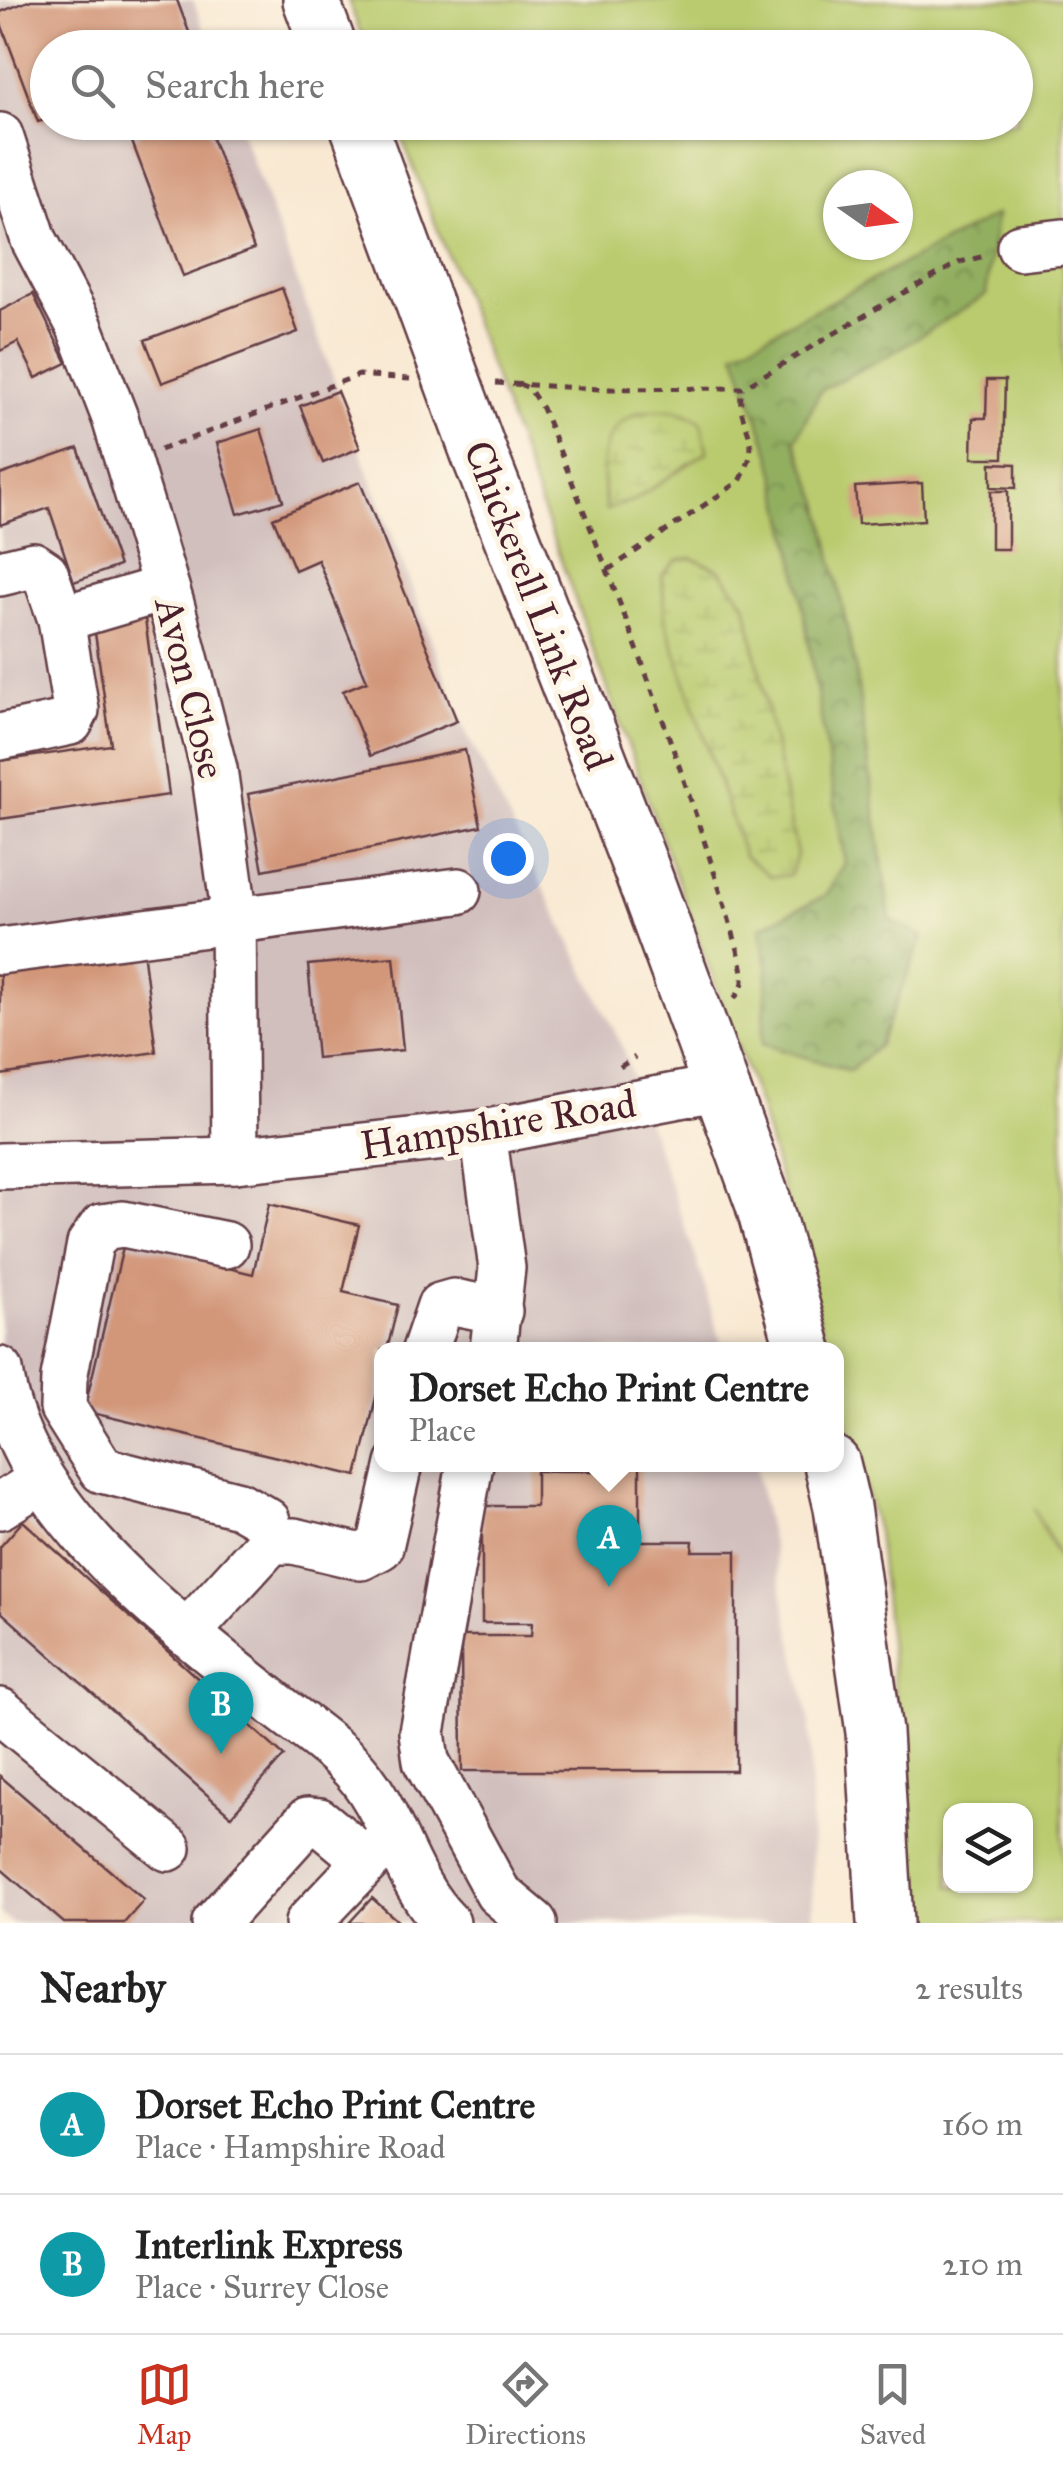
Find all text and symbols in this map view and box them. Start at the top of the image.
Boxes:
search box [30,30,1033,140]
icon: search [65,58,120,113]
text: Search here [145,62,325,108]
north arrow [823,170,913,260]
street label: Chickerell Link Road [453,434,624,777]
street label: Avon Close [144,591,237,784]
your location [483,833,534,884]
street label: Hampshire Road [357,1079,639,1170]
popup [374,1342,844,1472]
text: Dorset Echo Print Centre [409,1365,809,1411]
text: Place [409,1411,476,1450]
pin: A [576,1504,642,1587]
pin: B [188,1672,254,1754]
map controls [943,1803,1033,1893]
button: layers [943,1803,1033,1893]
text: Nearby [40,1962,165,2014]
text: 2 results [915,1969,1023,2008]
text: Dorset Echo Print Centre [135,2082,535,2128]
text: A [62,2105,83,2144]
text: 160 m [942,2105,1023,2144]
text: Place · Hampshire Road [135,2128,446,2167]
text: Interlink Express [135,2222,403,2268]
text: B [62,2245,83,2284]
text: 210 m [942,2245,1023,2284]
text: Place · Surrey Close [135,2268,389,2307]
tab: Map [137,2357,192,2452]
tab: Directions [465,2357,586,2452]
tab: Saved [860,2357,926,2452]

